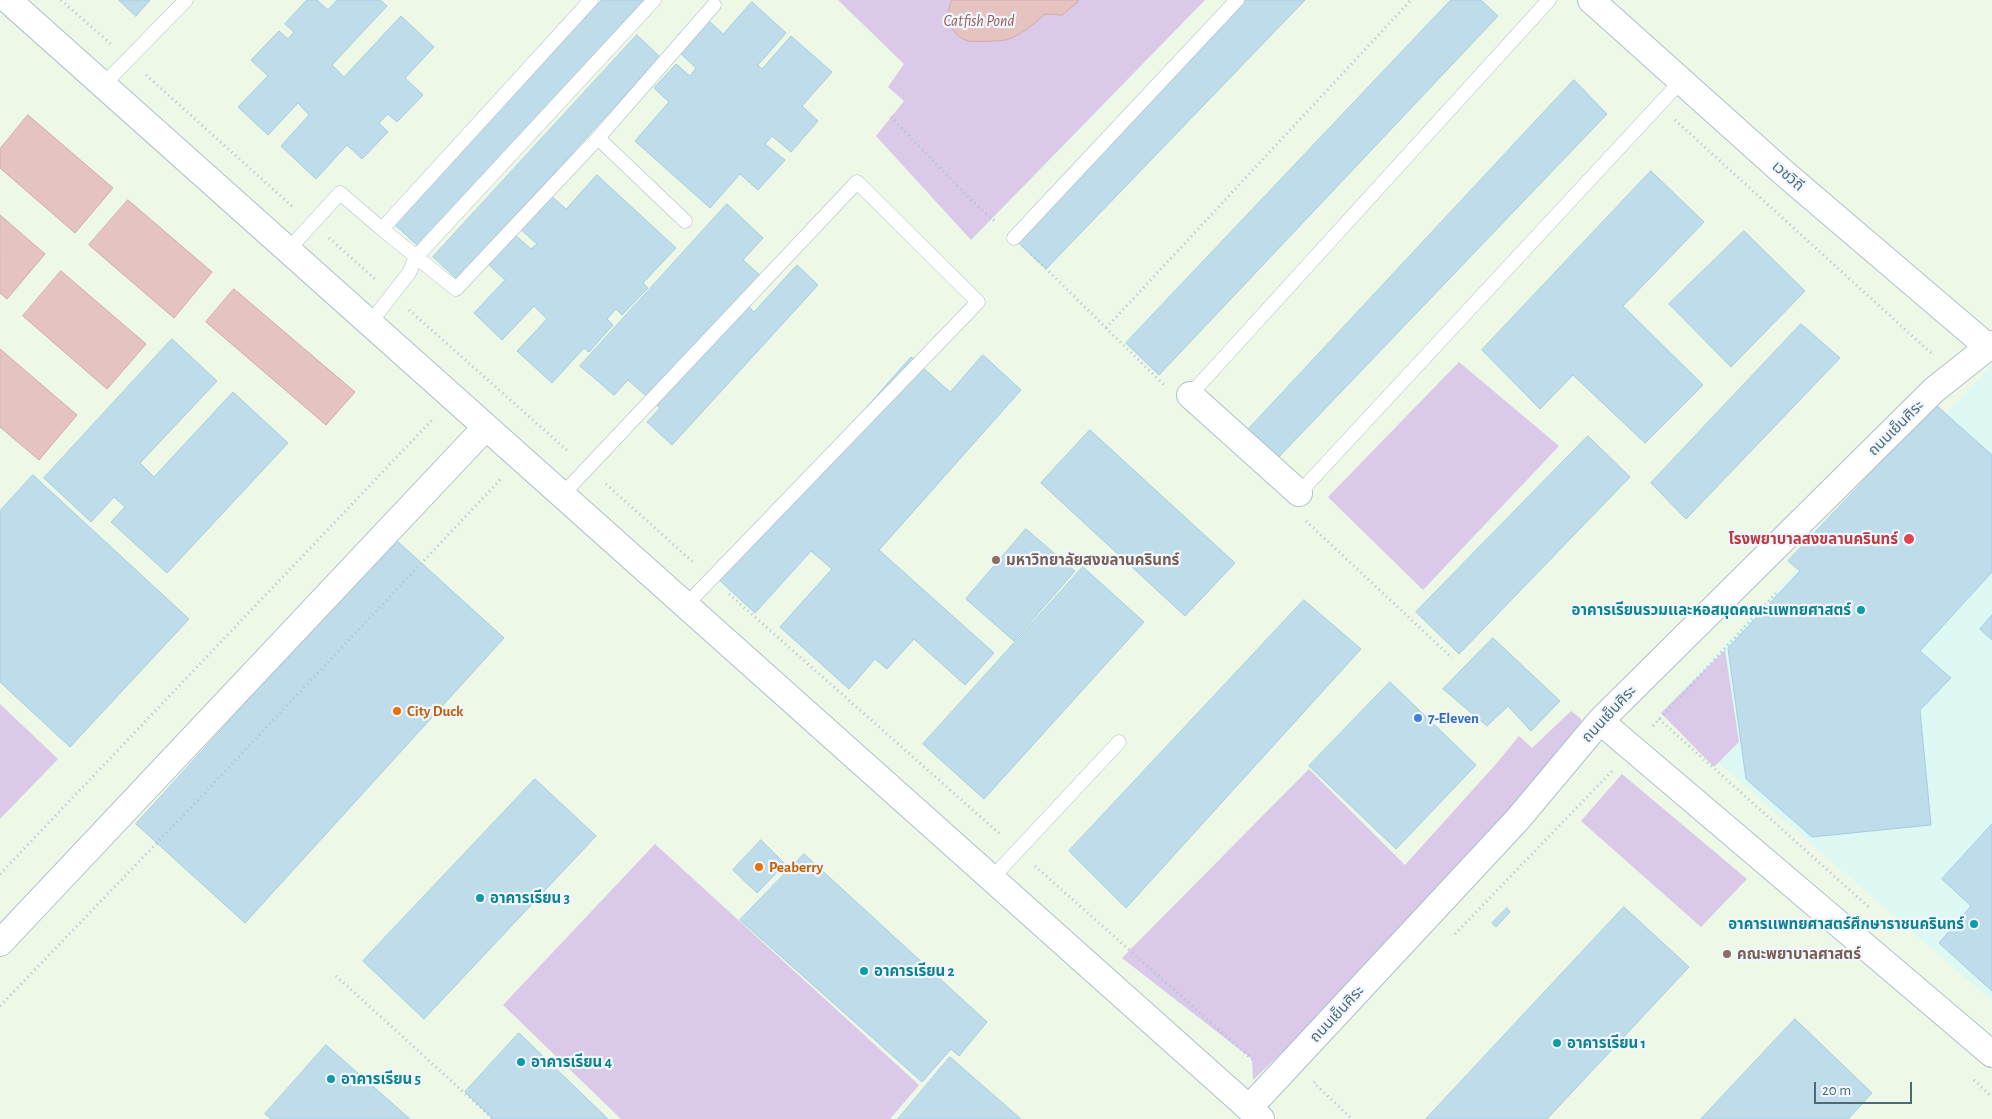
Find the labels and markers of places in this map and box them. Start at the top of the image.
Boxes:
place label: โรงพยาบาลสงขลานครินทร์ [1728,530,1898,548]
marker: โรงพยาบาลสงขลานครินทร์ [1902,532,1916,546]
place label: มหาวิทยาลัยสงขลานครินทร์ [1006,551,1179,569]
marker: มหาวิทยาลัยสงขลานครินทร์ [990,554,1002,566]
place label: อาคารเรียนรวมเเละหอสมุดคณะเเพทยศาสตร์ [1572,601,1851,619]
marker: อาคารเรียนรวมเเละหอสมุดคณะเเพทยศาสตร์ [1855,604,1867,616]
place label: City Duck [407,702,464,720]
marker: City Duck [391,705,403,717]
place label: 7-Eleven [1428,709,1479,727]
marker: 7-Eleven [1412,712,1424,724]
place label: Peaberry [769,858,823,876]
marker: Peaberry [753,861,765,873]
place label: อาคารเรียน 3 [490,889,570,907]
marker: อาคารเรียน 3 [474,892,486,904]
place label: อาคารเเพทยศาสตร์ศึกษาราชนครินทร์ [1728,915,1964,933]
marker: อาคารเเพทยศาสตร์ศึกษาราชนครินทร์ [1968,918,1980,930]
place label: คณะพยาบาลศาสตร์ [1737,945,1861,963]
marker: คณะพยาบาลศาสตร์ [1721,948,1733,960]
place label: อาคารเรียน 2 [874,962,955,980]
marker: อาคารเรียน 2 [858,965,870,977]
place label: อาคารเรียน 1 [1567,1034,1646,1052]
marker: อาคารเรียน 1 [1551,1037,1563,1049]
place label: อาคารเรียน 4 [531,1053,612,1071]
marker: อาคารเรียน 4 [515,1056,527,1068]
place label: อาคารเรียน 5 [341,1070,421,1088]
marker: อาคารเรียน 5 [325,1073,337,1085]

